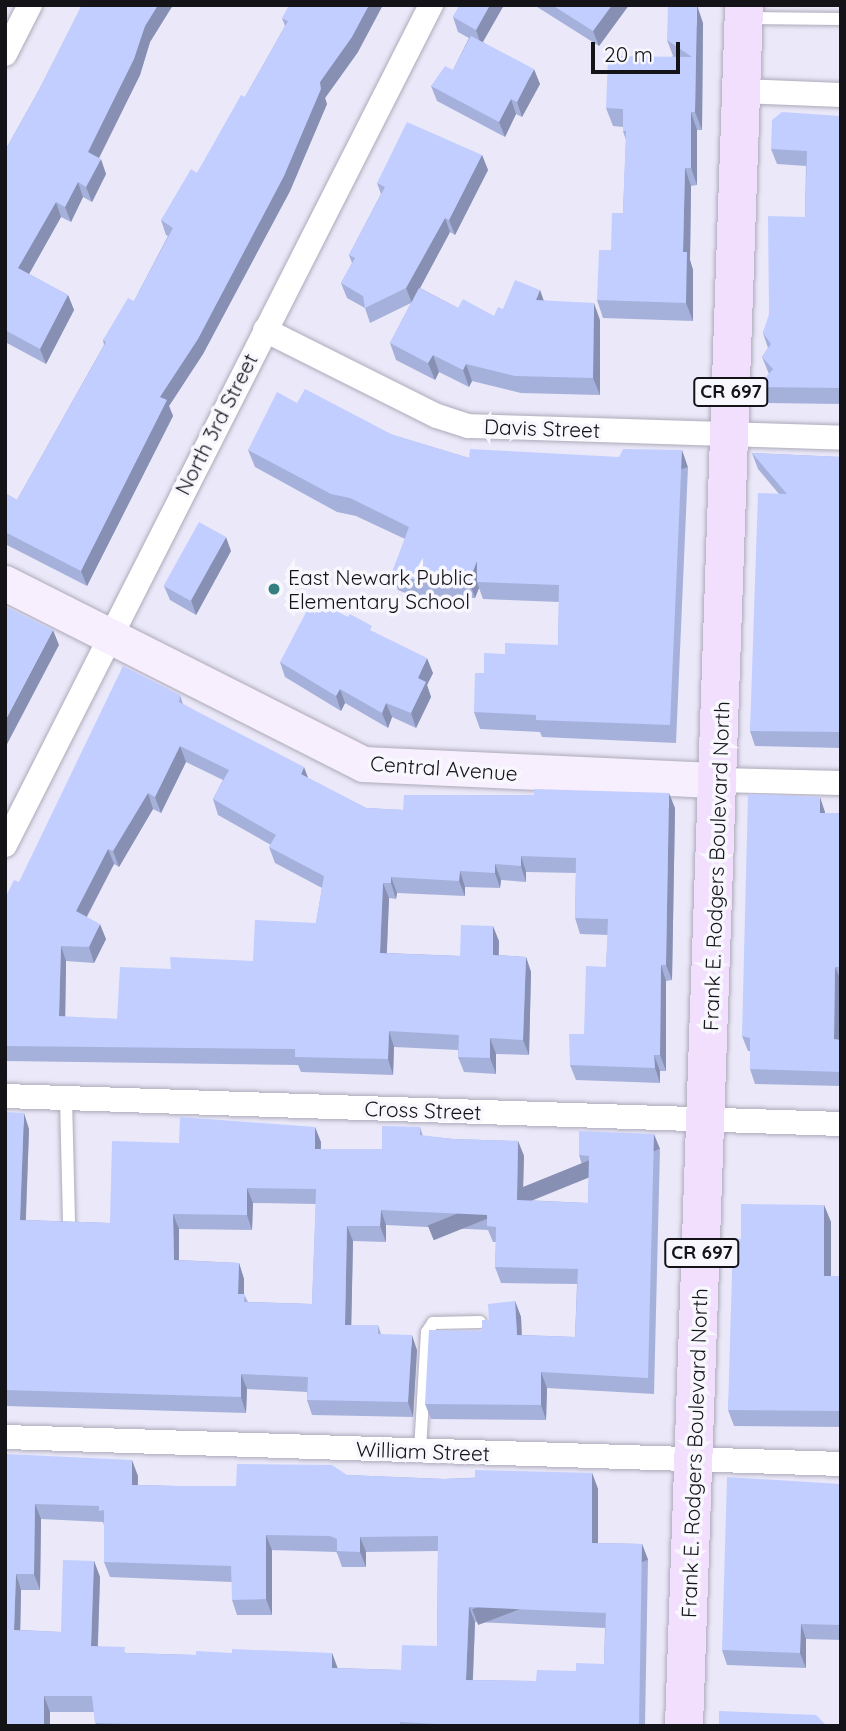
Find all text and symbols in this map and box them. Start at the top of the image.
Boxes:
scale bar [594,28,683,72]
text: 20 m [604,41,653,67]
street label: North 3rd Street [170,349,262,499]
road number: CR 697 [692,376,770,408]
street label: Davis Street [484,413,600,443]
place label: East Newark Public Elementary School [288,564,473,614]
marker: East Newark Public Elementary School [266,581,282,597]
street label: Frank E. Rodgers Boulevard North [698,701,734,1031]
street label: Central Avenue [369,750,519,786]
street label: Cross Street [364,1095,482,1125]
road number: CR 697 [664,1238,740,1268]
street label: Frank E. Rodgers Boulevard North [676,1288,712,1618]
street label: William Street [356,1436,490,1466]

